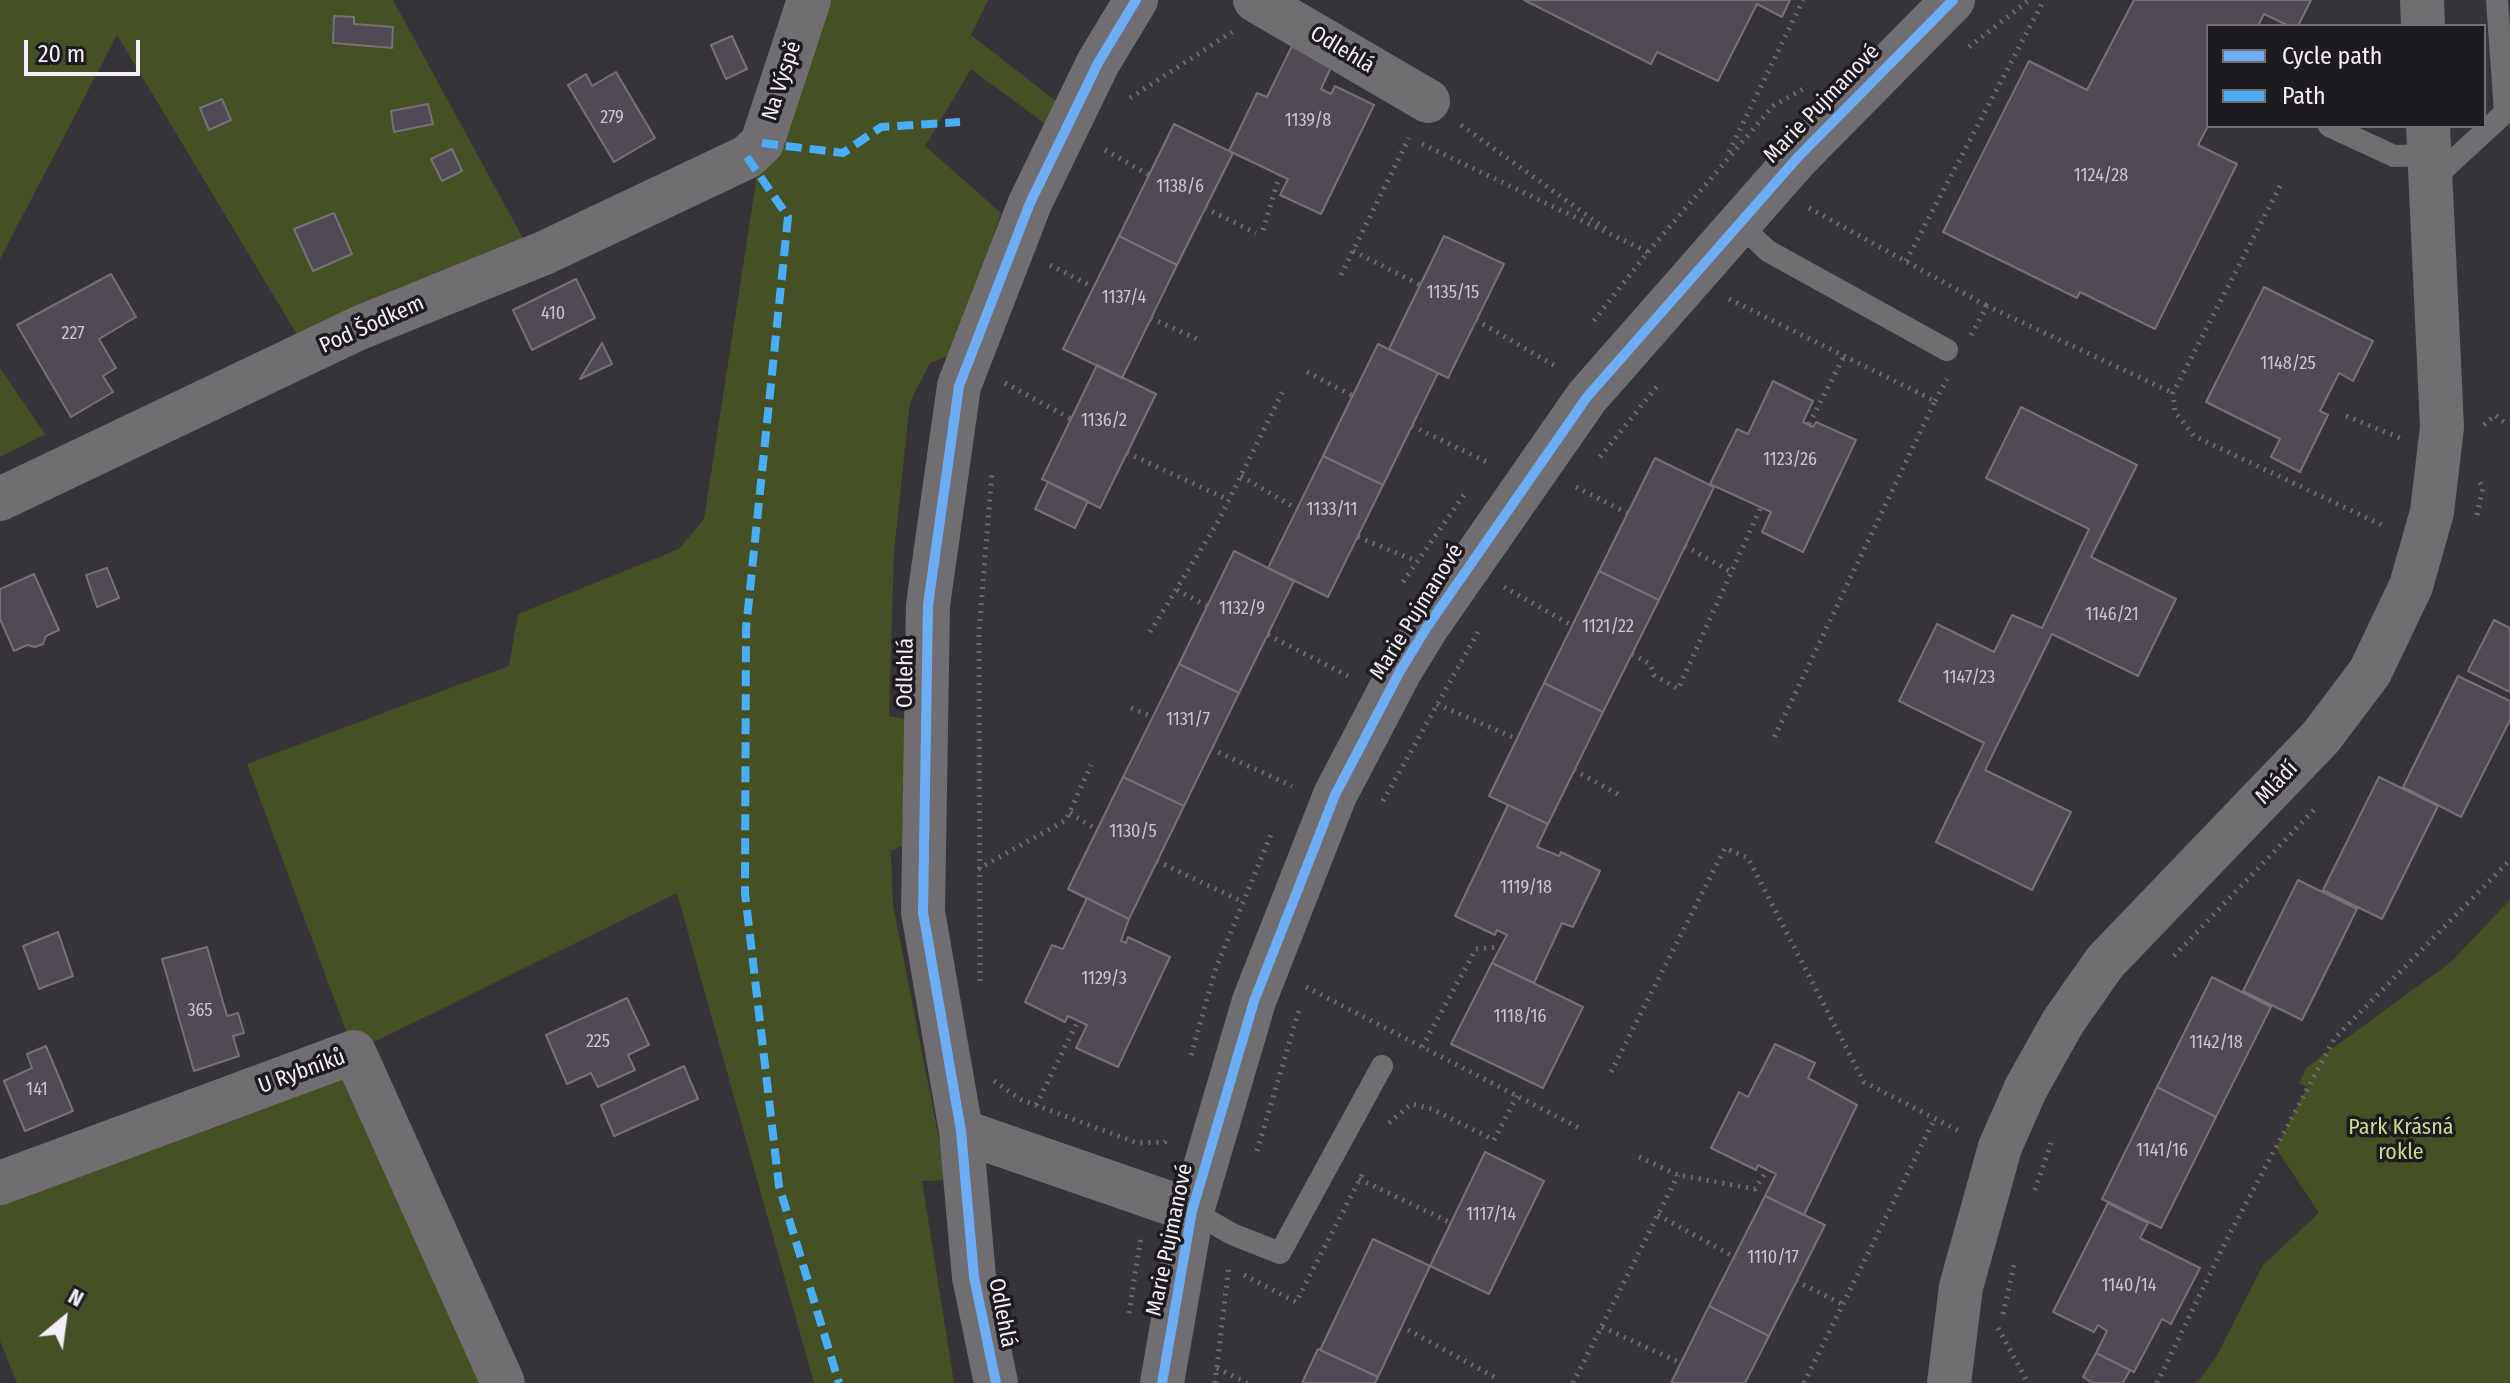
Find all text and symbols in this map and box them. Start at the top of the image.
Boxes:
street label: Odlehlá [1305,21,1379,79]
scale bar [28,24,144,74]
legend [2206,24,2486,128]
street label: Na Výspě [757,38,807,124]
street label: Marie Pujmanové [1759,39,1885,169]
text: 20 m [38,40,85,68]
text: Cycle path [2282,42,2382,70]
text: Path [2282,82,2326,110]
house number: 279 [600,107,624,129]
house number: 1139/8 [1285,110,1331,132]
house number: 1124/28 [2074,165,2128,187]
house number: 1138/6 [1156,176,1204,198]
house number: 1135/15 [1427,282,1479,304]
house number: 1137/4 [1102,287,1146,309]
street label: Pod Šodkem [316,290,428,360]
house number: 410 [541,303,565,325]
house number: 227 [61,323,85,345]
house number: 1148/25 [2260,353,2316,375]
house number: 1136/2 [1081,410,1127,432]
house number: 1123/26 [1763,449,1817,471]
house number: 1133/11 [1307,499,1357,521]
street label: Marie Pujmanové [1365,539,1469,685]
house number: 1132/9 [1219,598,1265,620]
house number: 1146/21 [2085,604,2139,626]
house number: 1121/22 [1582,616,1634,638]
street label: Odlehlá [892,638,920,708]
house number: 1147/23 [1943,667,1995,689]
house number: 1131/7 [1166,709,1210,731]
street label: Mládí [2250,756,2304,810]
house number: 1130/5 [1109,821,1157,843]
house number: 1119/18 [1500,877,1552,899]
house number: 1129/3 [1081,968,1127,990]
house number: 365 [187,1000,213,1022]
house number: 1118/16 [1494,1006,1546,1028]
house number: 225 [586,1031,610,1053]
house number: 1142/18 [2189,1032,2243,1054]
street label: U Rybníků [255,1044,349,1100]
house number: 141 [26,1079,48,1101]
park label: Park Krásná rokle [2348,1115,2454,1166]
house number: 1141/16 [2136,1140,2188,1162]
street label: Marie Pujmanové [1141,1161,1199,1319]
house number: 1117/14 [1466,1204,1516,1226]
house number: 1110/17 [1747,1247,1799,1269]
house number: 1140/14 [2102,1275,2156,1297]
street label: Odlehlá [982,1276,1022,1350]
north arrow [24,1279,104,1359]
text: N [64,1283,88,1313]

